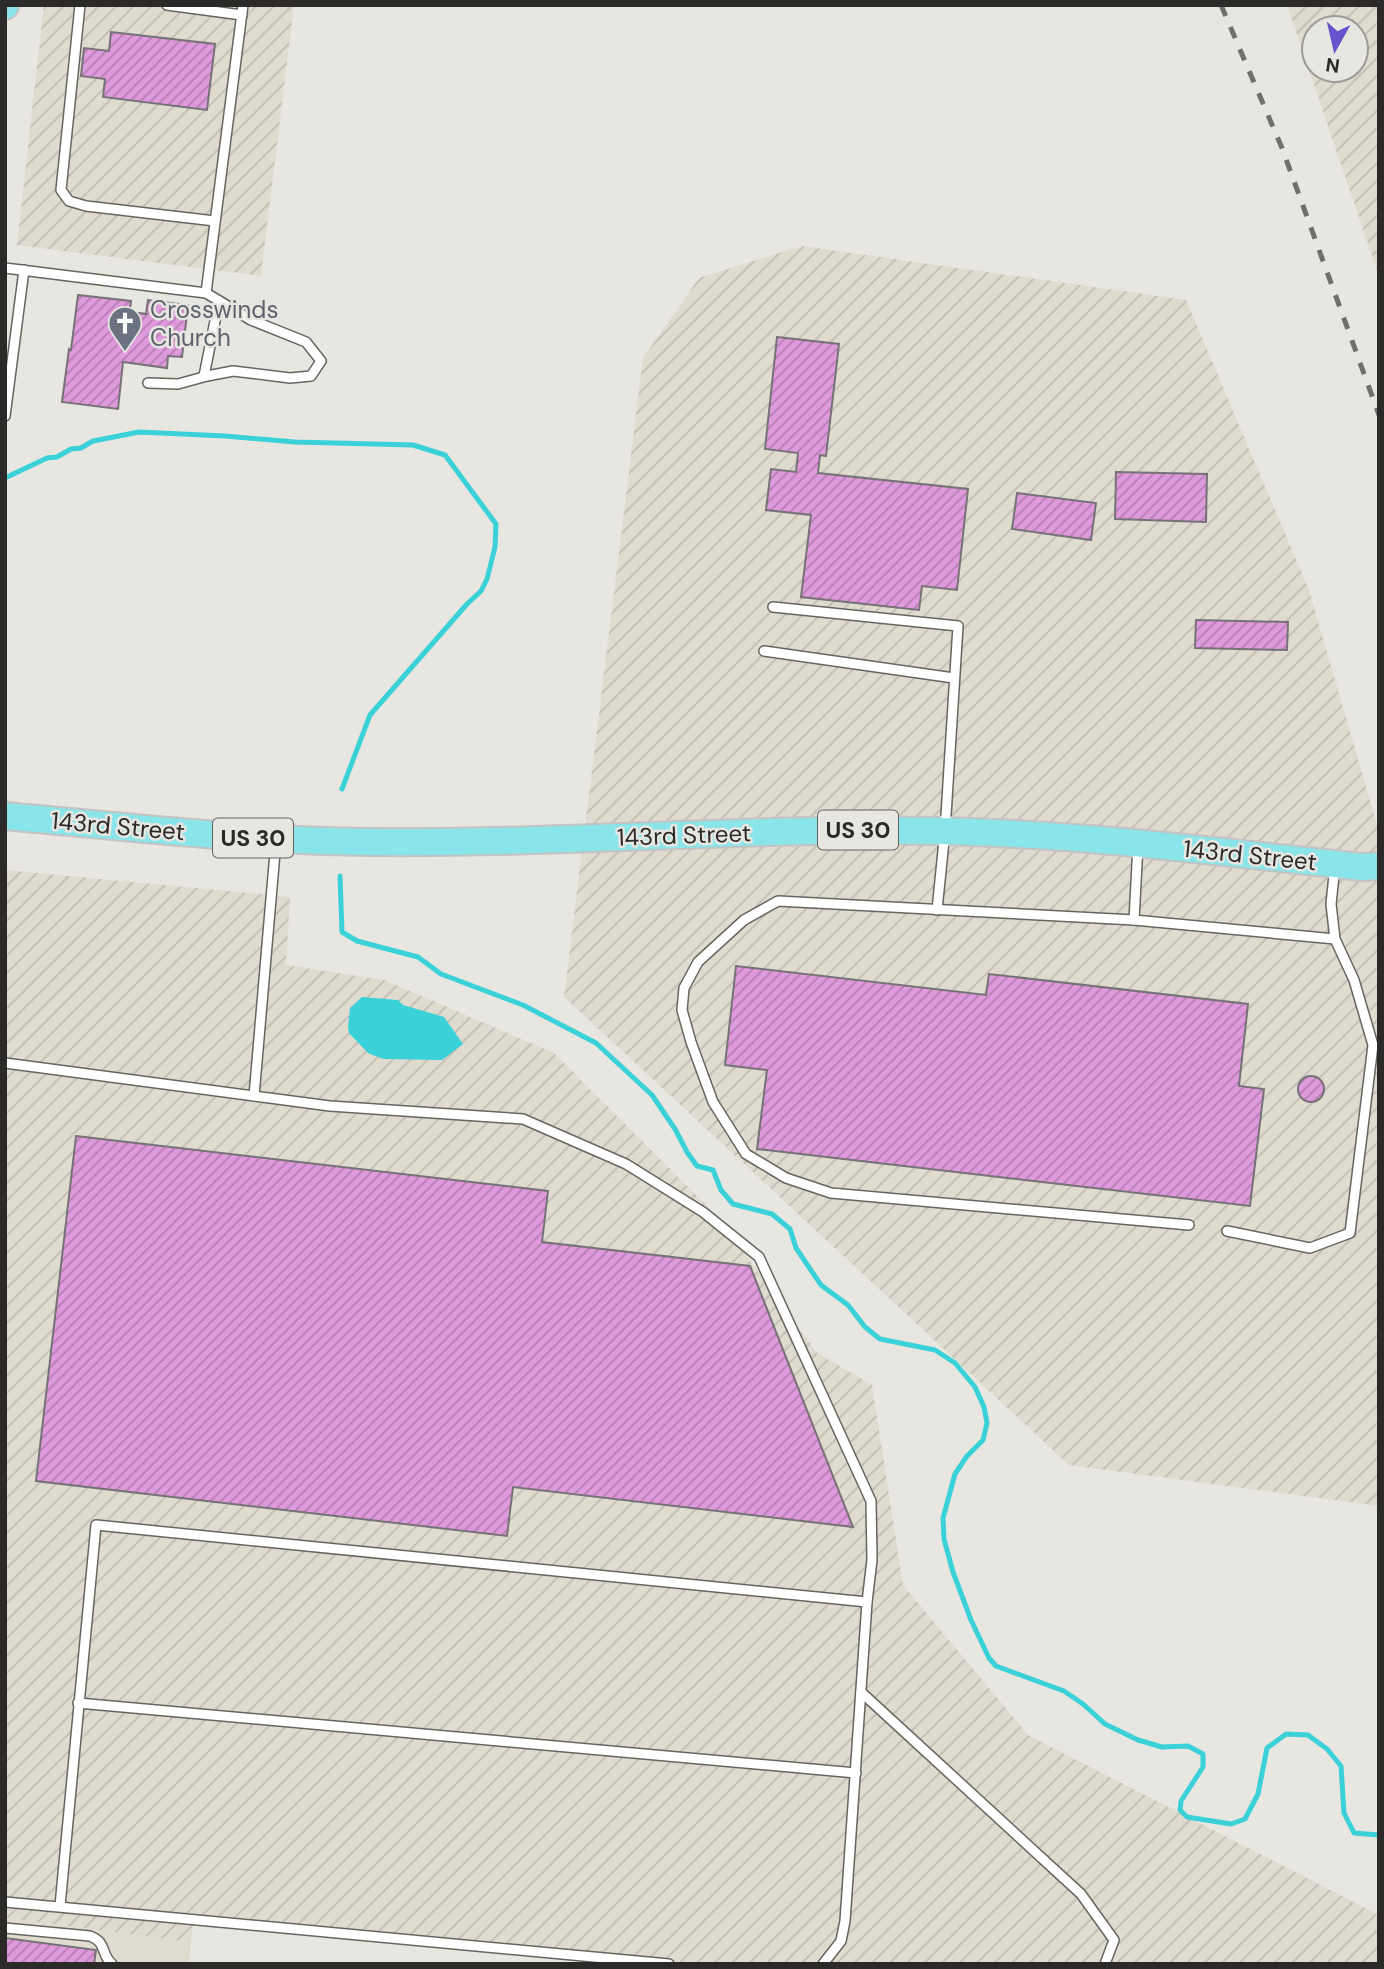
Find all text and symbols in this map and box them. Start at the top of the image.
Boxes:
north arrow [1300,14,1370,84]
text: N [1324,52,1341,79]
place label: Crosswinds Church [150,294,278,353]
church icon: Crosswinds Church [106,304,144,353]
street label: 143rd Street [50,805,186,847]
road number: US 30 [818,810,898,850]
street label: 143rd Street [616,817,752,853]
road number: US 30 [213,818,293,858]
street label: 143rd Street [1182,833,1318,877]

